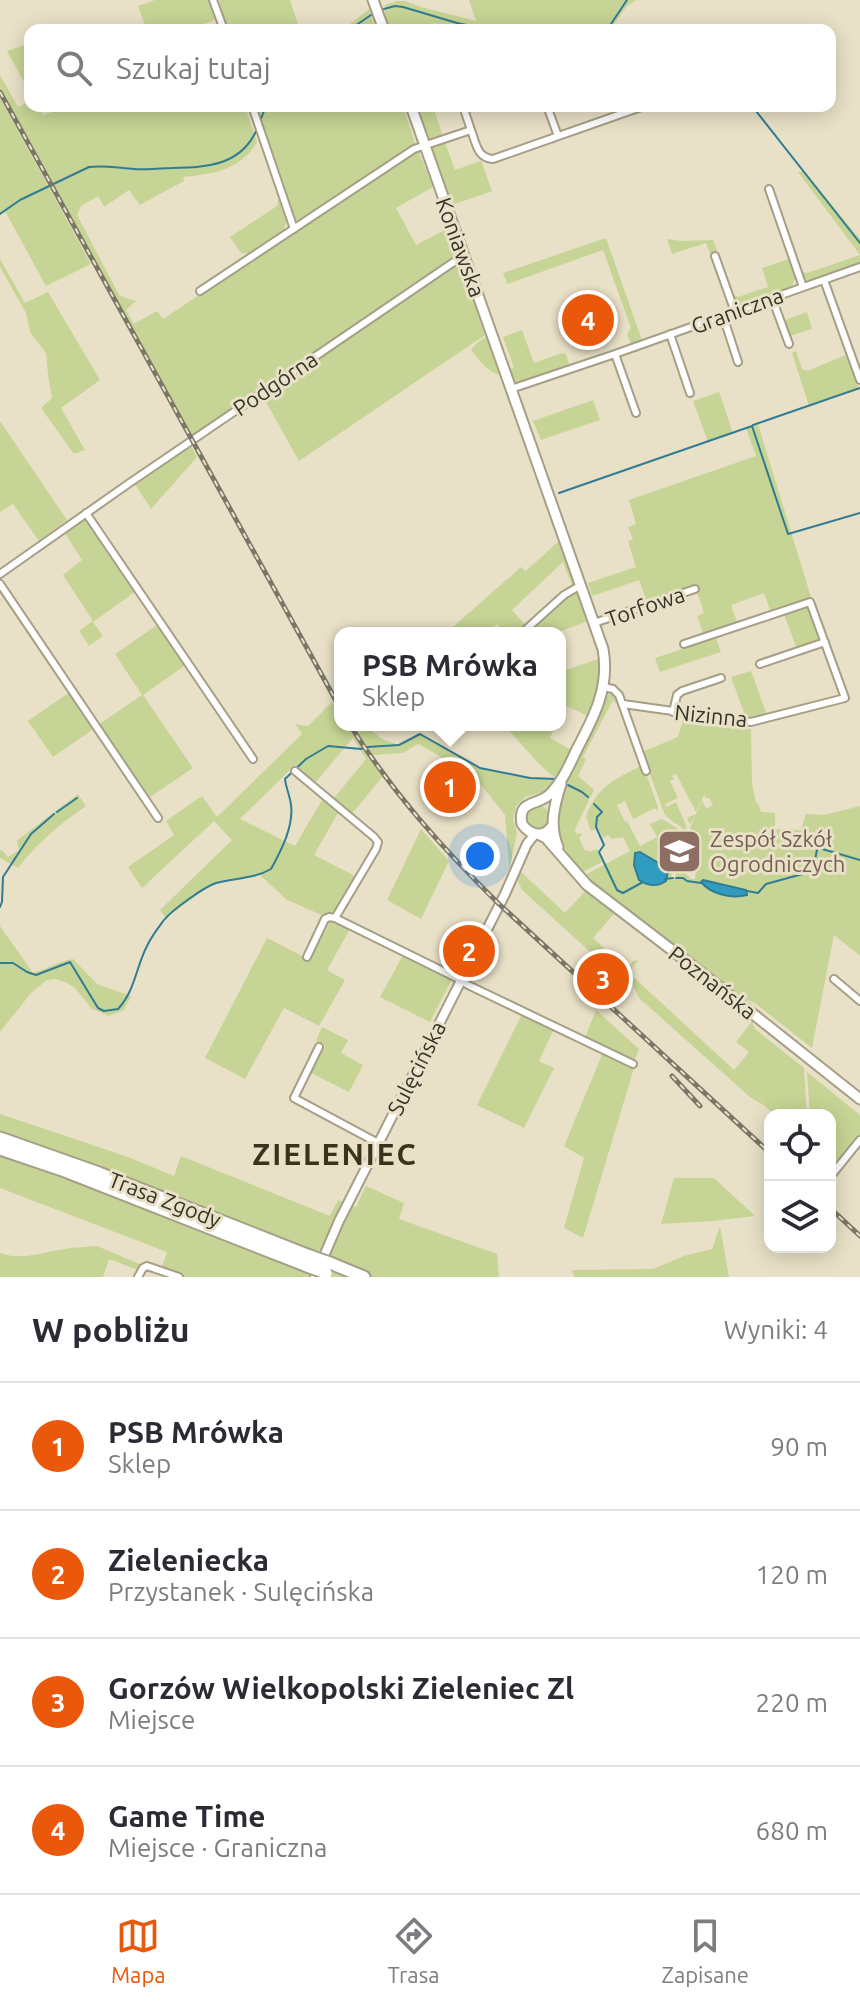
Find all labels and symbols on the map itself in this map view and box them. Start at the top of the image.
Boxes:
street label: Koniawska [431,194,491,300]
street label: Graniczna [687,282,787,338]
pin: 4 [562,290,614,350]
street label: Podgórna [228,346,322,420]
street label: Torfowa [602,581,688,631]
street label: Nizinna [673,699,749,731]
pin: 1 [424,757,476,817]
place label: Zespół Szkół Ogrodniczych [710,826,845,876]
school or university icon: Zespół Szkół Ogrodniczych [655,827,703,875]
your location [460,836,500,876]
pin: 2 [443,921,495,981]
street label: Poznańska [664,940,762,1024]
pin: 3 [577,949,629,1009]
street label: Sulęcińska [382,1017,450,1119]
district label: ZIELENIEC [252,1137,418,1171]
street label: Trasa Zgody [105,1166,225,1232]

